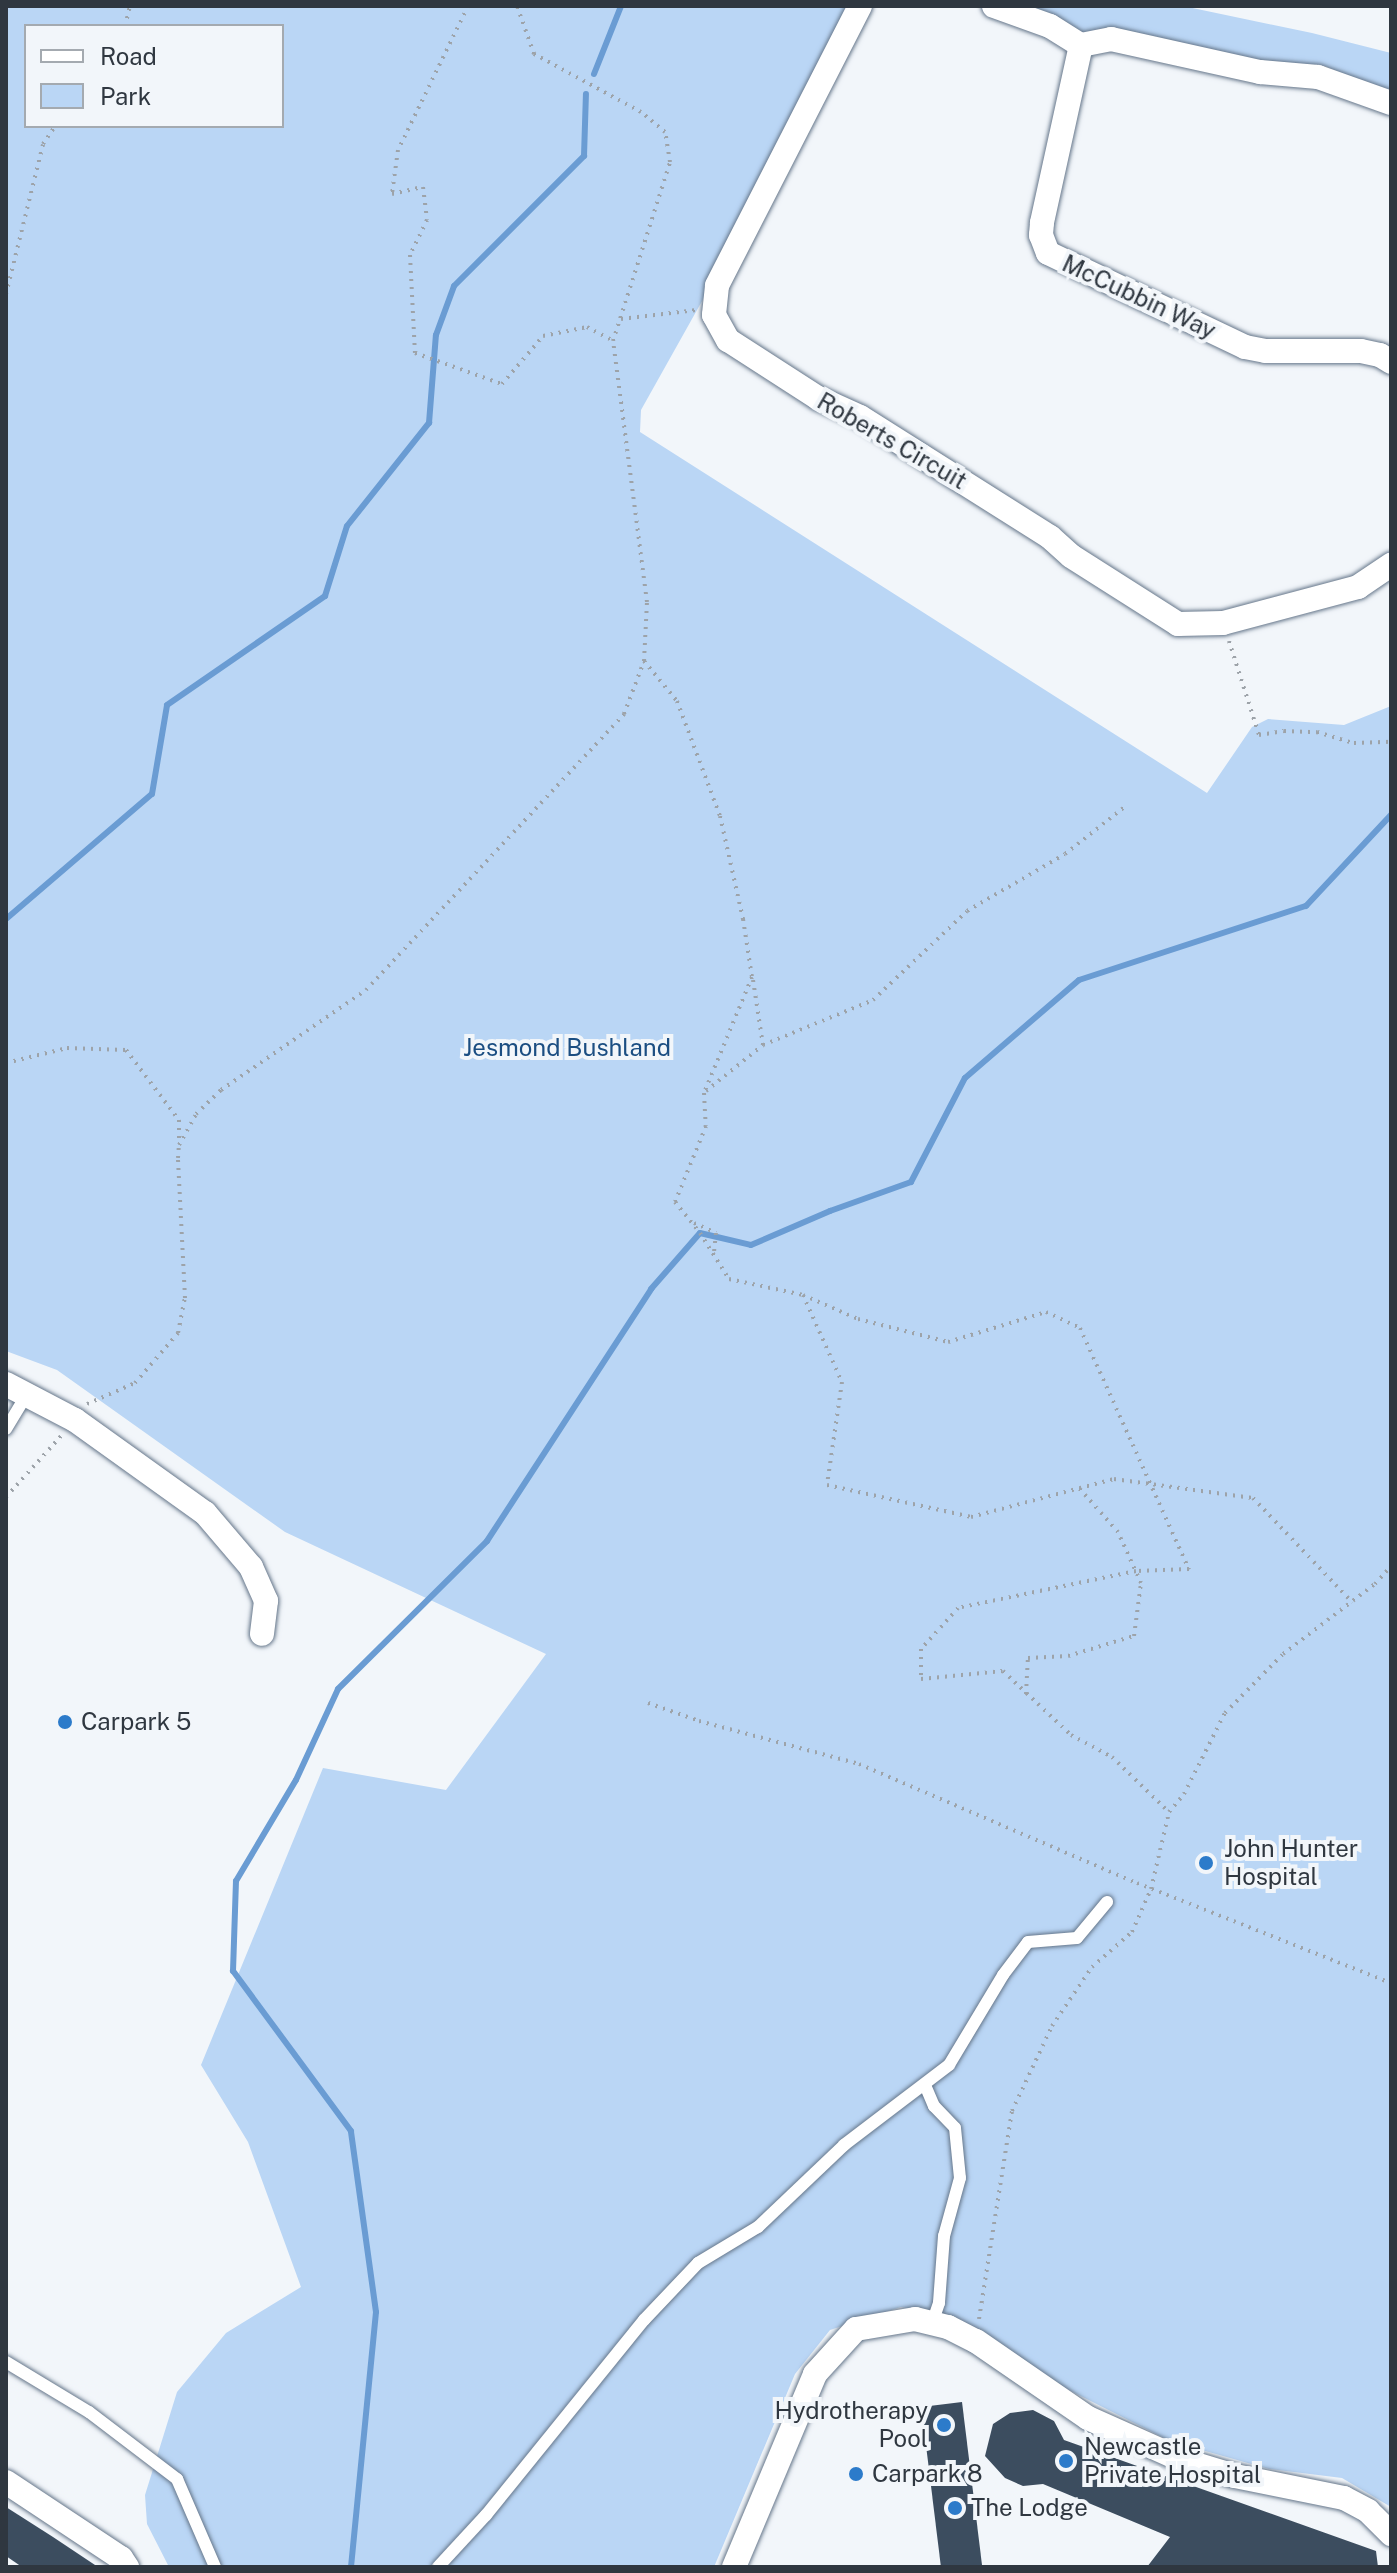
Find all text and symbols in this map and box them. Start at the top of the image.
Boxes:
legend [24,24,284,128]
text: Road [100,42,157,70]
text: Park [100,82,151,110]
street label: McCubbin Way [1057,249,1221,345]
street label: Roberts Circuit [812,387,972,495]
park label: Jesmond Bushland [463,1034,671,1062]
place label: Carpark 5 [81,1708,191,1736]
marker: Carpark 5 [56,1713,74,1731]
place label: John Hunter Hospital [1224,1835,1358,1891]
marker: John Hunter Hospital [1195,1852,1217,1874]
place label: Hydrotherapy Pool [774,2397,928,2453]
marker: Hydrotherapy Pool [935,2416,953,2434]
place label: Newcastle Private Hospital [1084,2433,1262,2489]
marker: Newcastle Private Hospital [1055,2450,1077,2472]
place label: Carpark 8 [872,2460,983,2488]
marker: Carpark 8 [847,2465,865,2483]
place label: The Lodge [971,2494,1088,2522]
marker: The Lodge [946,2499,964,2517]

